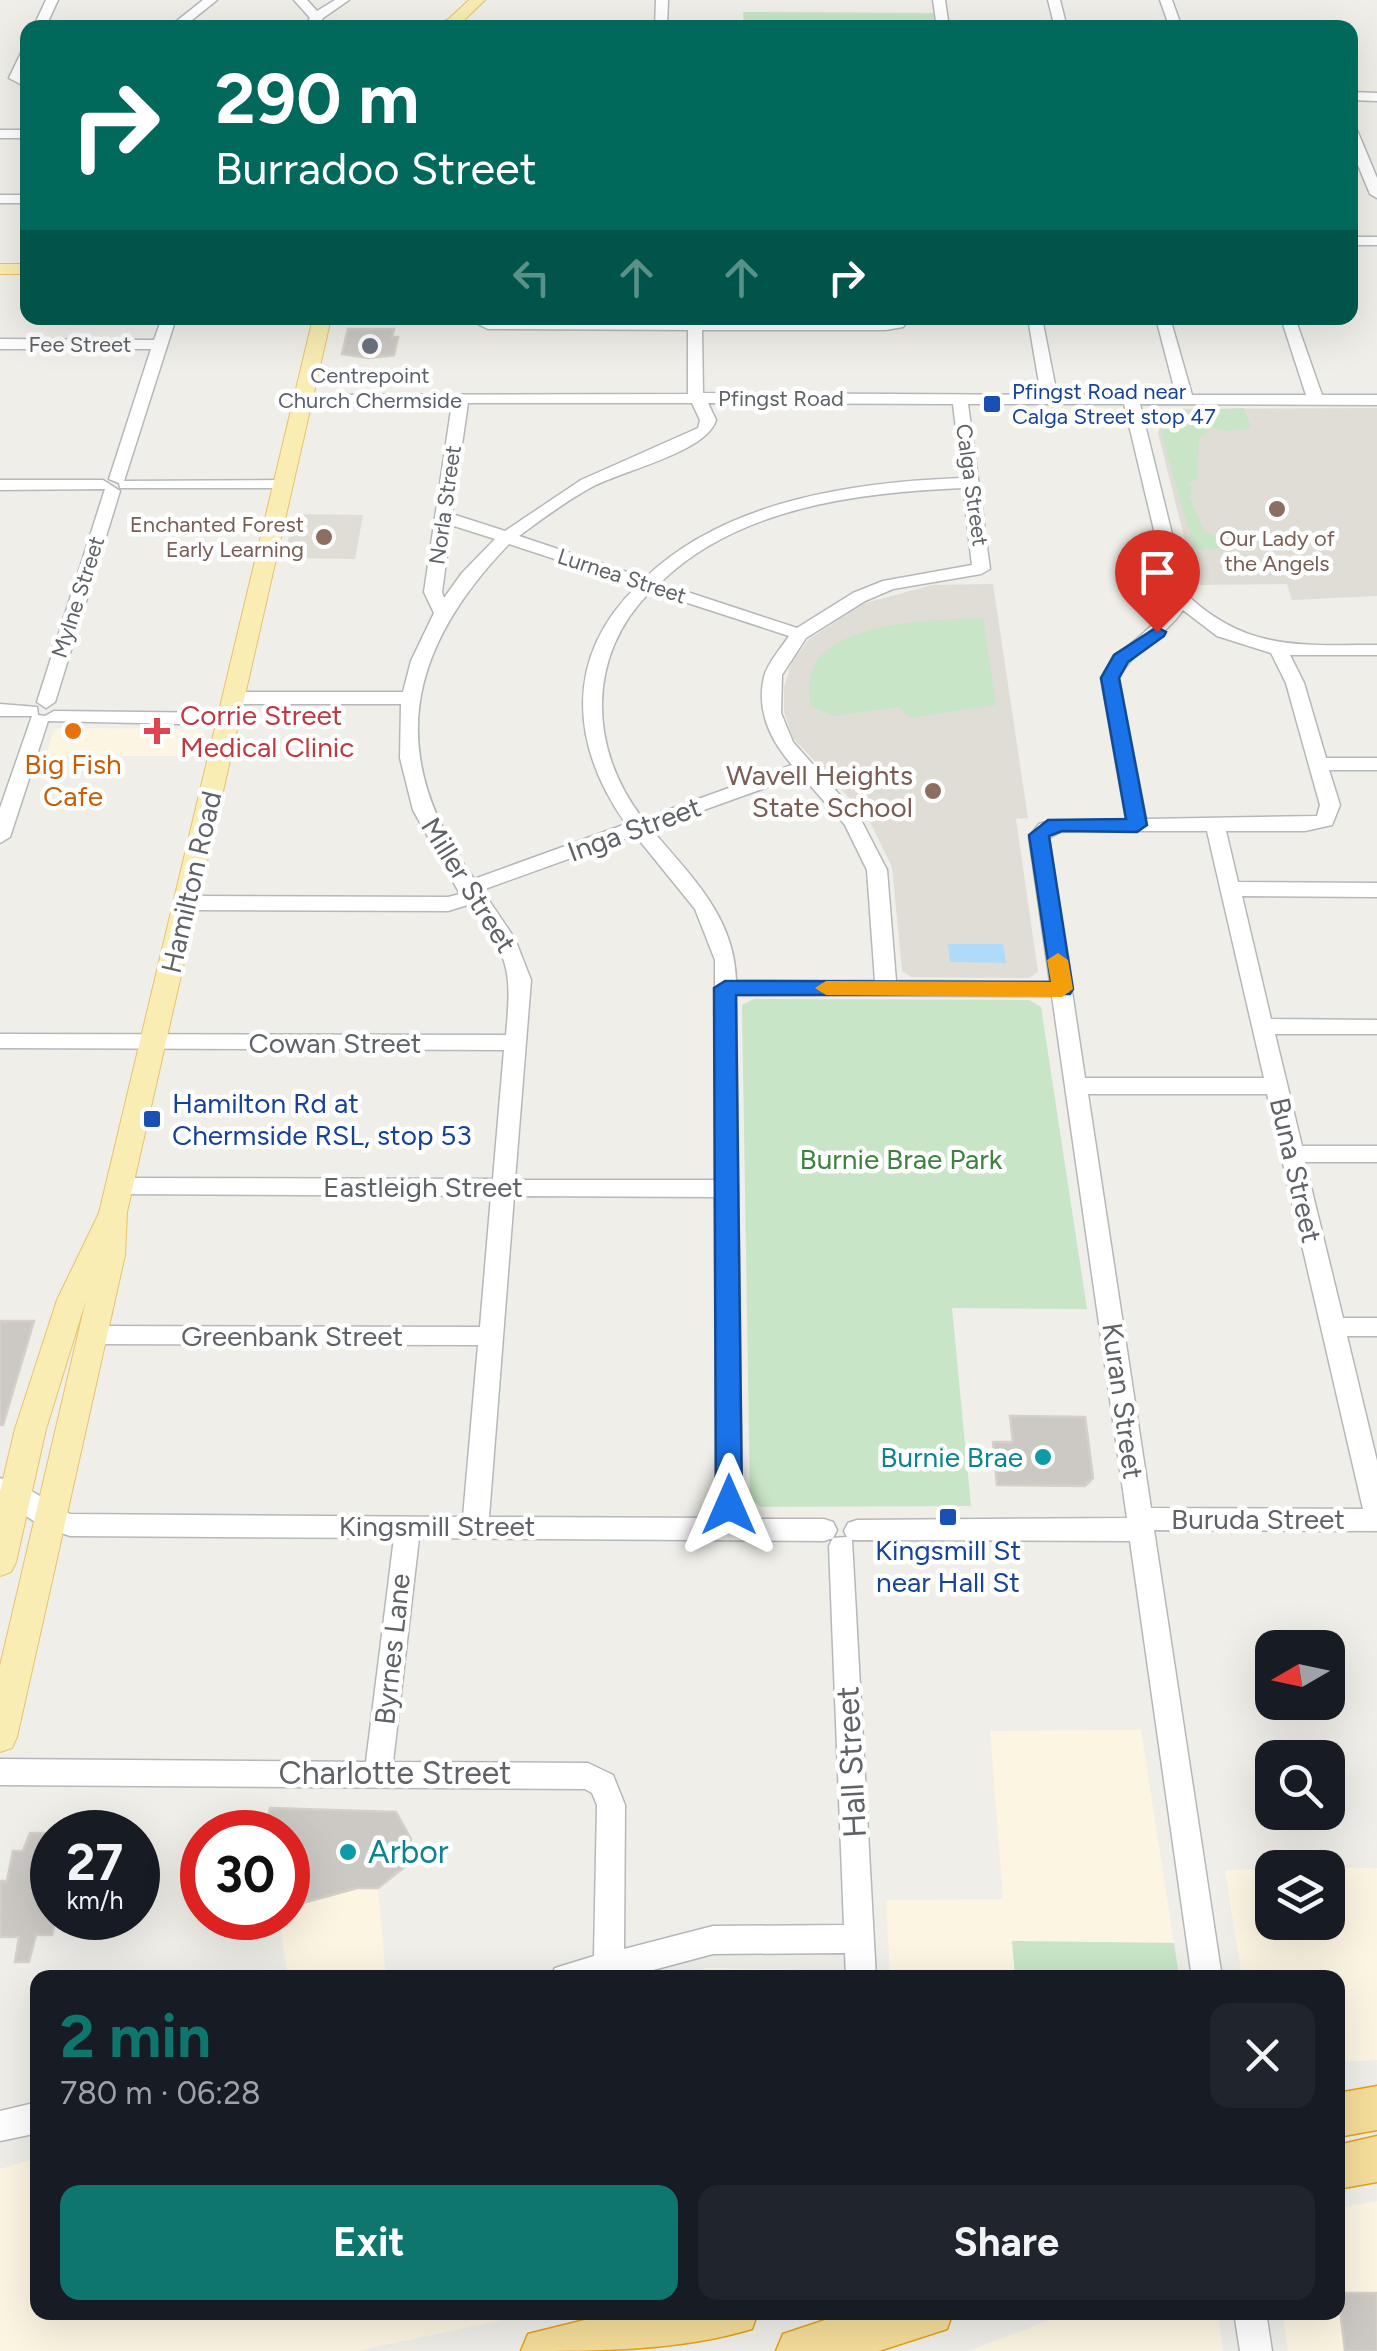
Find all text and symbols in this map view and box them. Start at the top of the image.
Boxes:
text: 290 m [215,56,419,141]
icon: right [50,60,180,190]
text: Burradoo Street [215,141,537,195]
icon: left [504,250,559,305]
icon: ahead [609,250,664,305]
icon: ahead [714,250,769,305]
icon: right [819,250,874,305]
street label: Fee Street [29,331,131,358]
marker: Centrepoint Church Chermside [359,335,381,357]
place label: Centrepoint Church Chermside [278,362,462,414]
place label: Pfingst Road near Calga Street stop 47 [1012,378,1216,430]
street label: Pfingst Road [718,385,844,412]
marker: Pfingst Road near Calga Street stop 47 [981,393,1003,415]
street label: Calga Street [950,422,994,548]
street label: Norla Street [423,444,467,566]
marker: Our Lady of the Angels [1266,498,1288,520]
place label: Enchanted Forest Early Learning [130,511,304,563]
place label: Our Lady of the Angels [1219,525,1336,577]
marker: Enchanted Forest Early Learning [313,526,335,548]
pin [1115,530,1200,633]
street label: Mylne Street [46,533,110,661]
street label: Lurnea Street [554,543,690,609]
icon: arrive [1130,545,1185,600]
place label: Corrie Street Medical Clinic [180,698,355,764]
marker: Corrie Street Medical Clinic [144,718,170,744]
marker: Big Fish Cafe [62,720,84,742]
place label: Big Fish Cafe [24,747,122,813]
place label: Wavell Heights State School [726,758,913,824]
marker: Wavell Heights State School [922,780,944,802]
street label: Hamilton Road [154,788,228,976]
street label: Inga Street [563,789,705,869]
street label: Miller Street [414,811,524,959]
street label: Cowan Street [249,1026,421,1060]
place label: Hamilton Rd at Chermside RSL, stop 53 [172,1086,472,1152]
street label: Buna Street [1263,1094,1329,1246]
marker: Hamilton Rd at Chermside RSL, stop 53 [141,1108,163,1130]
park label: Burnie Brae Park [800,1142,1003,1176]
street label: Eastleigh Street [323,1170,523,1204]
street label: Greenbank Street [181,1319,403,1353]
street label: Kuran Street [1095,1321,1151,1481]
place label: Burnie Brae [880,1440,1023,1474]
marker: Burnie Brae [1032,1446,1054,1468]
position arrow [677,1453,781,1557]
street label: Buruda Street [1171,1502,1345,1536]
marker: Kingsmill St near Hall St [937,1506,959,1528]
street label: Kingsmill Street [339,1509,535,1543]
place label: Kingsmill St near Hall St [875,1533,1021,1599]
street label: Byrnes Lane [367,1572,417,1726]
north arrow [1255,1630,1345,1720]
map controls [1255,1630,1345,1940]
street label: Hall Street [828,1685,874,1839]
button: search [1255,1740,1345,1830]
street label: Charlotte Street [279,1754,511,1792]
speed limit sign: 30 [180,1810,310,1940]
text: 27 [67,1832,123,1893]
place label: Arbor [368,1833,449,1871]
marker: Arbor [337,1841,359,1863]
button: layers [1255,1850,1345,1940]
text: km/h [66,1885,124,1915]
text: 2 min [60,2000,211,2072]
button: close [1210,2003,1315,2108]
text: 780 m · 06:28 [60,2074,261,2112]
button: Exit [60,2185,678,2300]
button: Share [698,2185,1315,2300]

